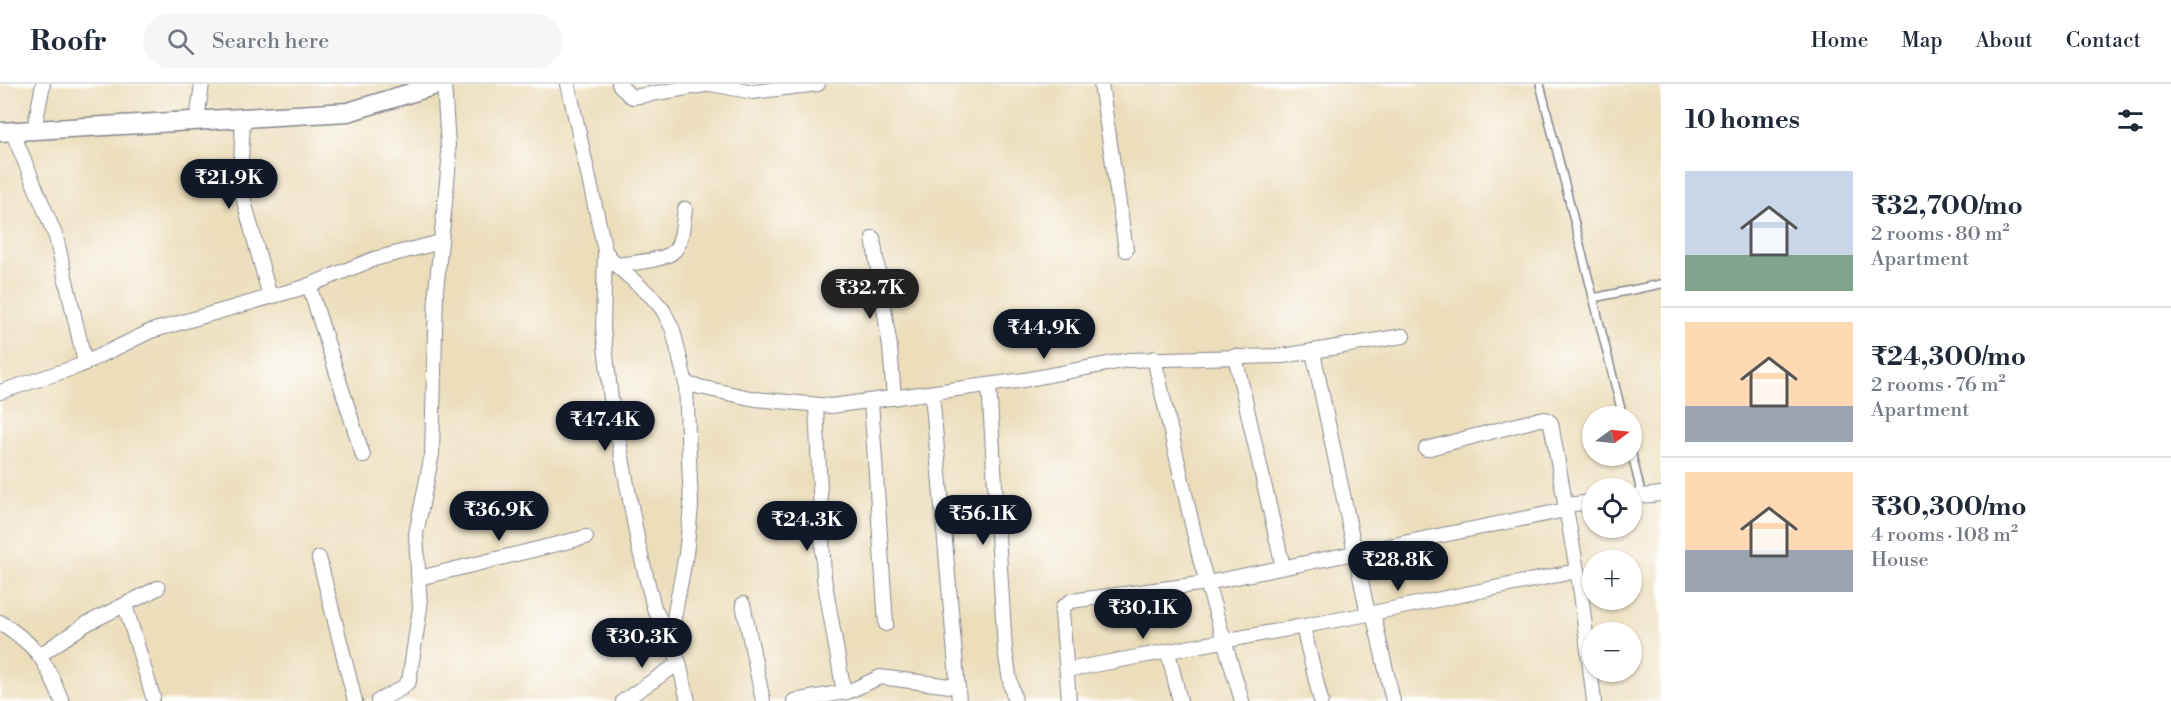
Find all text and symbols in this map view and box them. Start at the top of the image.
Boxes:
search box [143,14,563,68]
text: Roofr [30,24,107,59]
icon: search [164,25,197,58]
text: Search here [212,28,329,55]
text: Home [1811,28,1868,54]
text: Map [1901,28,1943,54]
text: About [1976,28,2033,54]
text: Contact [2066,28,2141,54]
text: 10 homes [1685,104,1800,136]
icon: filters [2114,104,2147,137]
pin: ₹21.9K [180,159,278,210]
text: ₹21.9K [195,166,263,191]
text: ₹32,700/mo [1871,190,2023,222]
icon: home [1733,195,1805,267]
text: 2 rooms · 80 m² [1871,222,2009,247]
text: Apartment [1871,247,1969,272]
pin: ₹32.7K [821,269,919,320]
text: ₹32.7K [835,276,905,301]
pin: ₹44.9K [995,309,1093,360]
text: ₹44.9K [1007,316,1081,341]
text: ₹24,300/mo [1871,341,2026,373]
icon: home [1733,346,1805,418]
text: 2 rooms · 76 m² [1871,373,2005,398]
text: Apartment [1871,398,1969,423]
pin: ₹47.4K [556,401,654,452]
north arrow [1582,406,1642,466]
map controls [1582,406,1642,682]
text: ₹47.4K [570,408,640,433]
button: locate [1582,478,1642,538]
pin: ₹36.9K [450,491,548,542]
text: ₹30,300/mo [1871,491,2027,523]
pin: ₹56.1K [934,495,1032,546]
icon: home [1733,496,1805,568]
text: ₹36.9K [463,498,535,523]
pin: ₹24.3K [758,501,856,552]
text: ₹56.1K [949,502,1017,527]
text: ₹24.3K [771,508,843,533]
text: 4 rooms · 108 m² [1871,523,2018,548]
pin: ₹28.8K [1349,541,1447,592]
text: ₹28.8K [1362,548,1434,573]
text: House [1871,548,1929,573]
button: + [1582,550,1642,610]
pin: ₹30.1K [1094,589,1192,640]
text: ₹30.1K [1108,596,1178,621]
pin: ₹30.3K [593,618,691,669]
button: − [1582,622,1642,682]
text: ₹30.3K [606,625,678,650]

